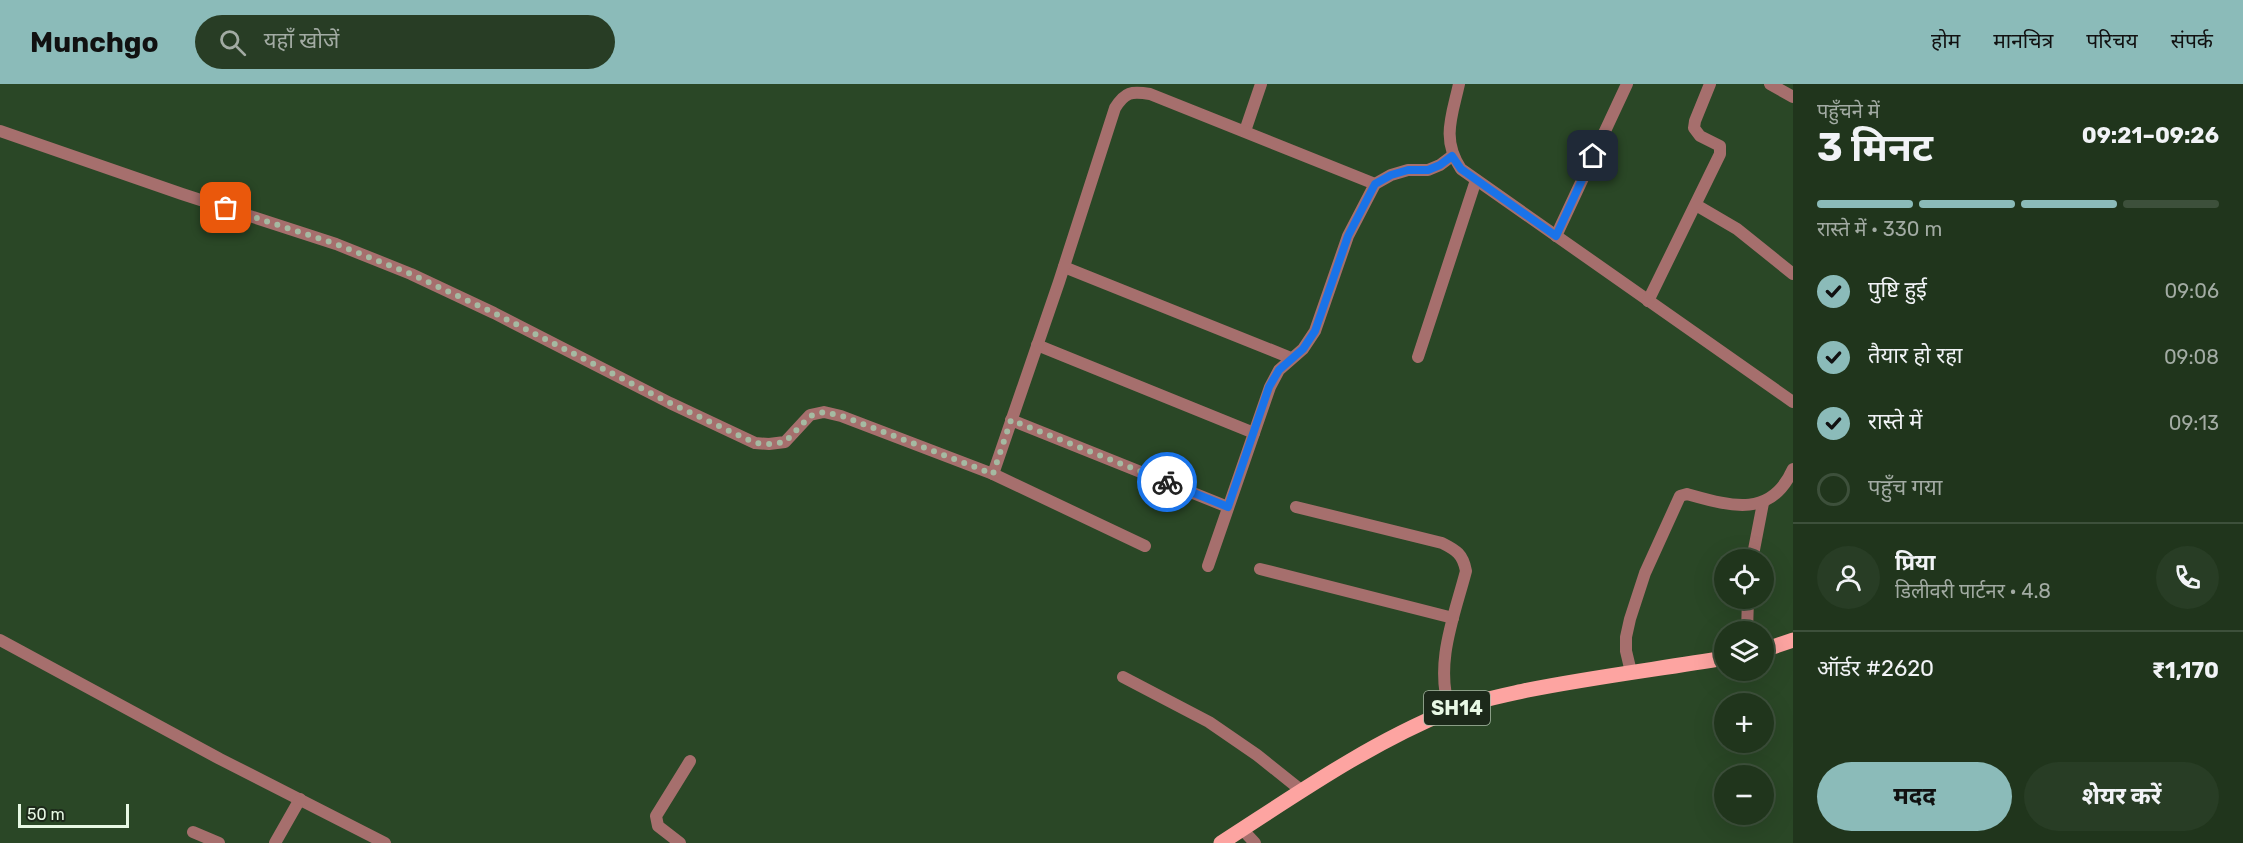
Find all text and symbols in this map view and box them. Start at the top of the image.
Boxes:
search box [195,15,615,69]
text: Munchgo [30,26,159,59]
icon: search [216,26,249,59]
text: यहाँ खोजें [264,27,339,54]
text: होम [1931,28,1960,53]
text: मानचित्र [1993,28,2053,53]
text: परिचय [2086,28,2138,53]
text: संपर्क [2171,28,2213,53]
text: पहुँचने में [1817,99,1880,123]
text: 09:21–09:26 [2082,122,2219,149]
text: 3 मिनट [1817,125,1933,171]
pin [1567,130,1618,181]
icon: home [1576,139,1609,172]
pin [200,182,251,233]
icon: bag [209,191,242,224]
text: रास्ते में · 330 m [1817,217,1942,241]
icon: check [1817,275,1850,308]
text: पुष्टि हुई [1868,276,1927,303]
text: 09:06 [2165,279,2219,303]
icon: check [1817,341,1850,374]
text: तैयार हो रहा [1868,342,1963,369]
text: 09:08 [2164,345,2219,369]
icon: check [1817,407,1850,440]
text: रास्ते में [1868,408,1922,435]
text: 09:13 [2169,411,2219,435]
courier [1137,452,1197,512]
icon: bike [1151,466,1184,499]
text: पहुँच गया [1868,474,1942,501]
button: person [1817,546,1880,609]
button: phone [2156,546,2219,609]
map controls [1714,549,1774,825]
button: locate [1714,549,1774,609]
text: प्रिया [1895,549,1935,576]
text: डिलीवरी पार्टनर · 4.8 [1895,579,2051,603]
button: layers [1714,621,1774,681]
text: ऑर्डर #2620 [1817,655,1934,682]
text: ₹1,170 [2152,657,2219,684]
road number: SH14 [1424,691,1490,725]
button: + [1714,693,1774,753]
button: मदद [1817,762,2012,831]
button: शेयर करें [2024,762,2219,831]
button: − [1714,765,1774,825]
scale bar [18,801,129,828]
text: 50 m [27,805,65,824]

